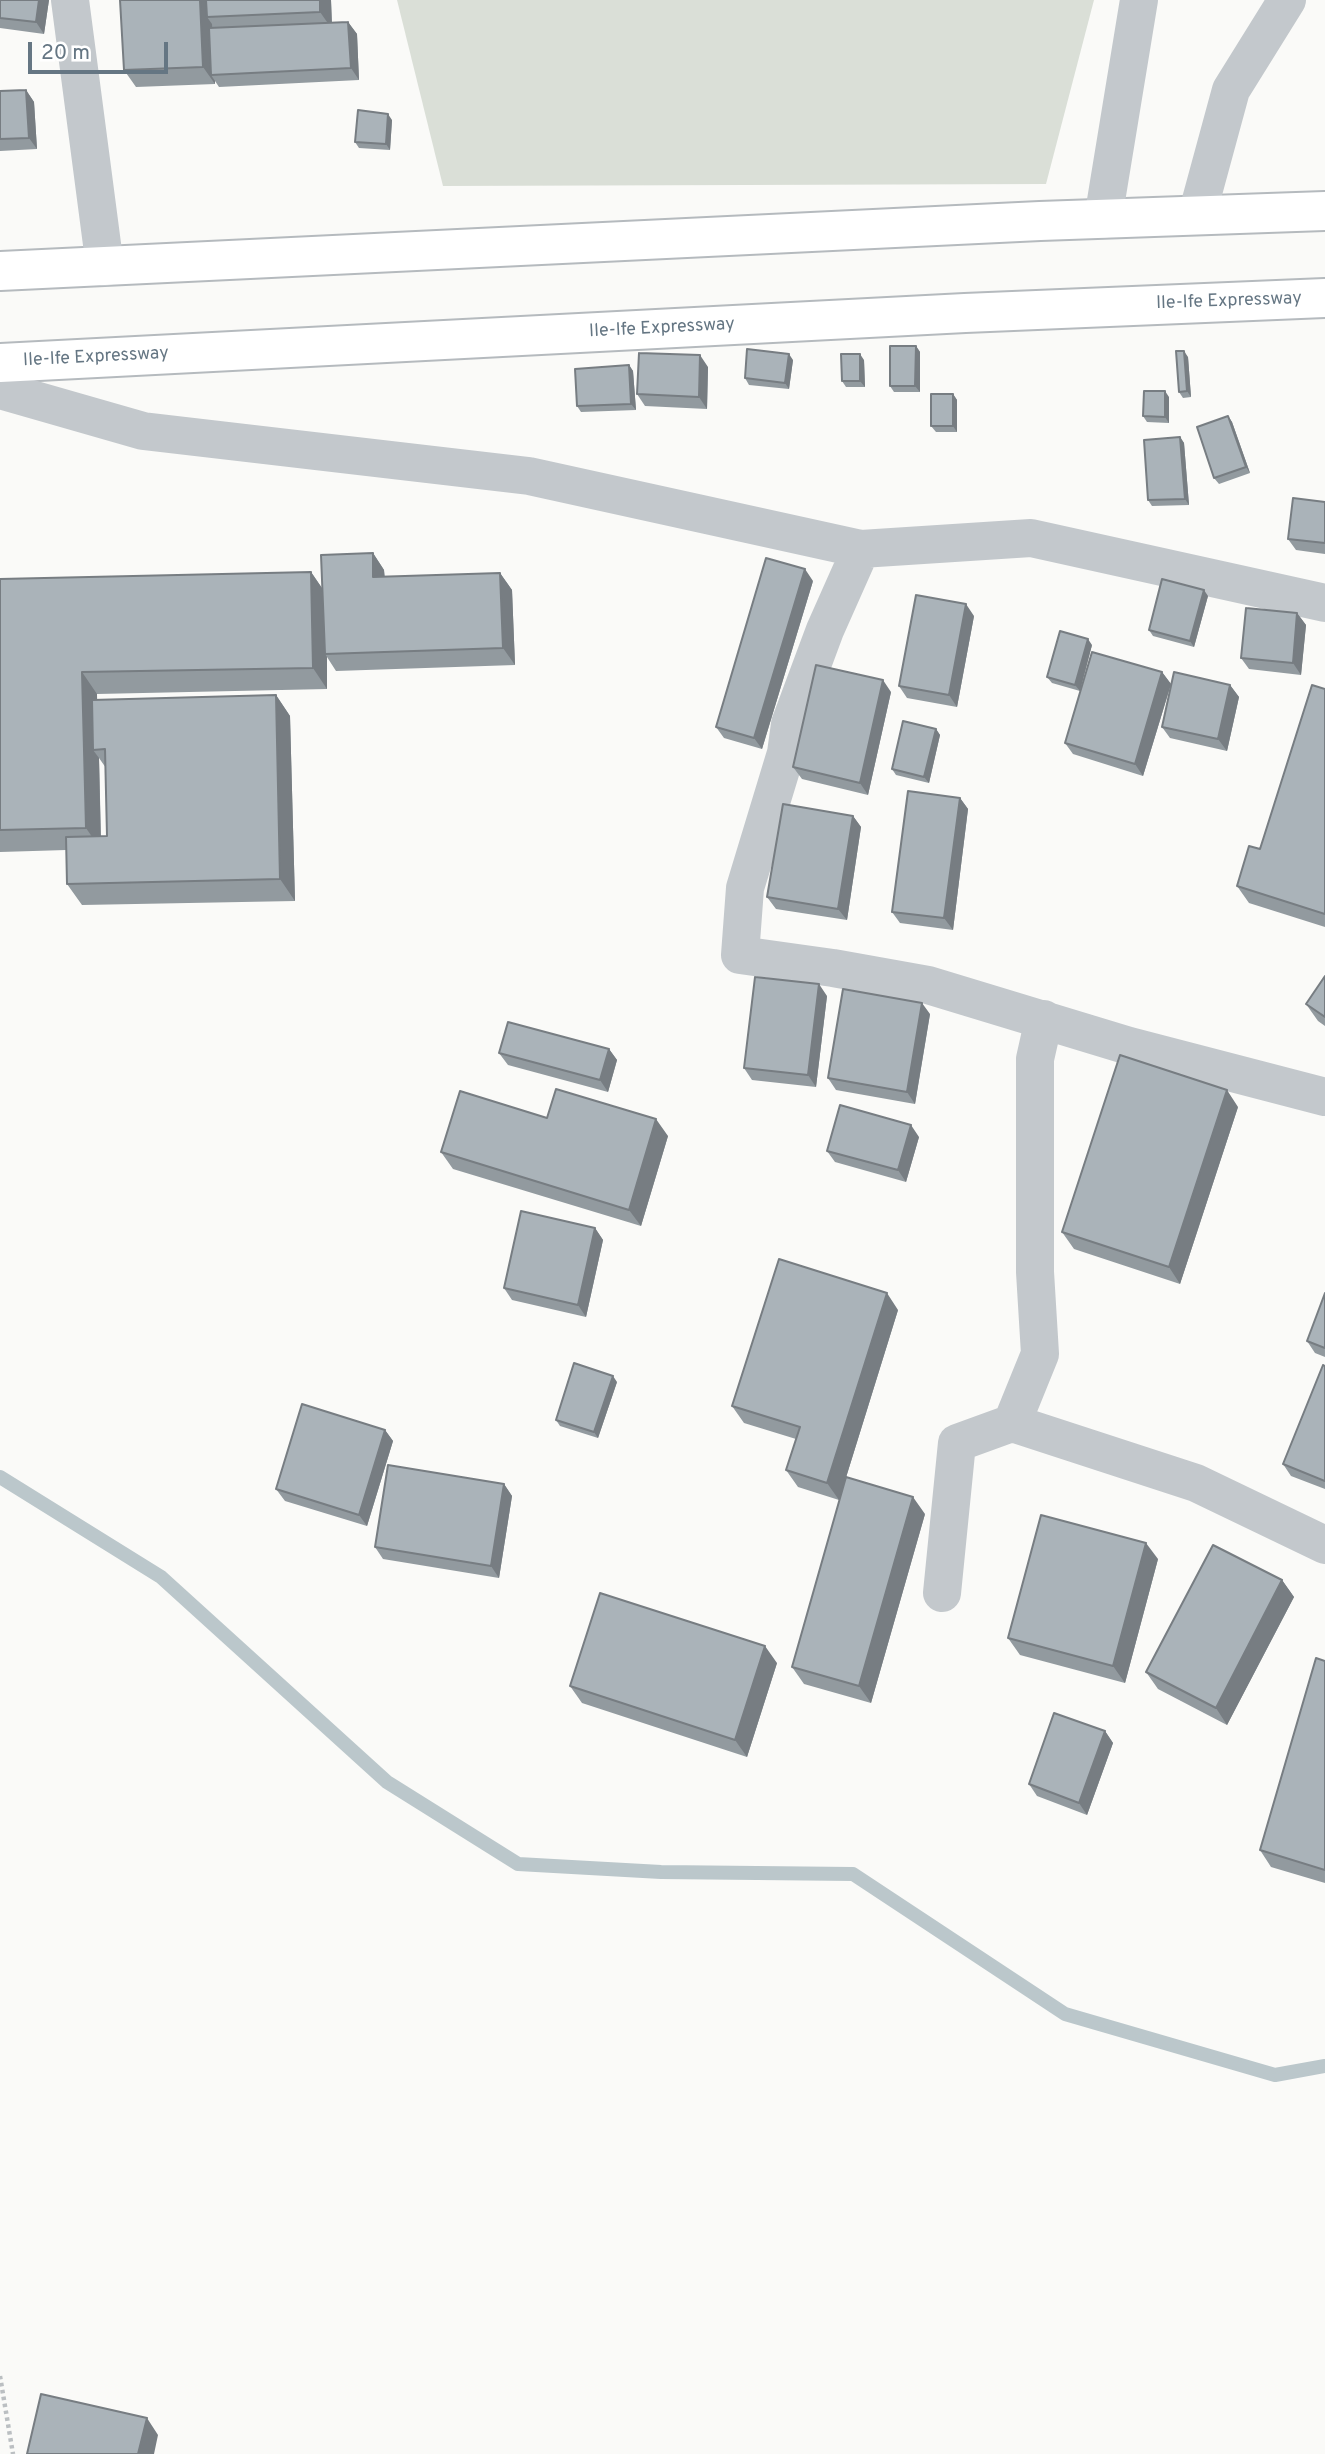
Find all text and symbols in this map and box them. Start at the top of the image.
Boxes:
scale bar [32,28,172,72]
text: 20 m [41,40,90,67]
street label: Ile-Ife Expressway [1156,289,1302,315]
street label: Ile-Ife Expressway [589,314,735,344]
street label: Ile-Ife Expressway [23,343,169,373]

